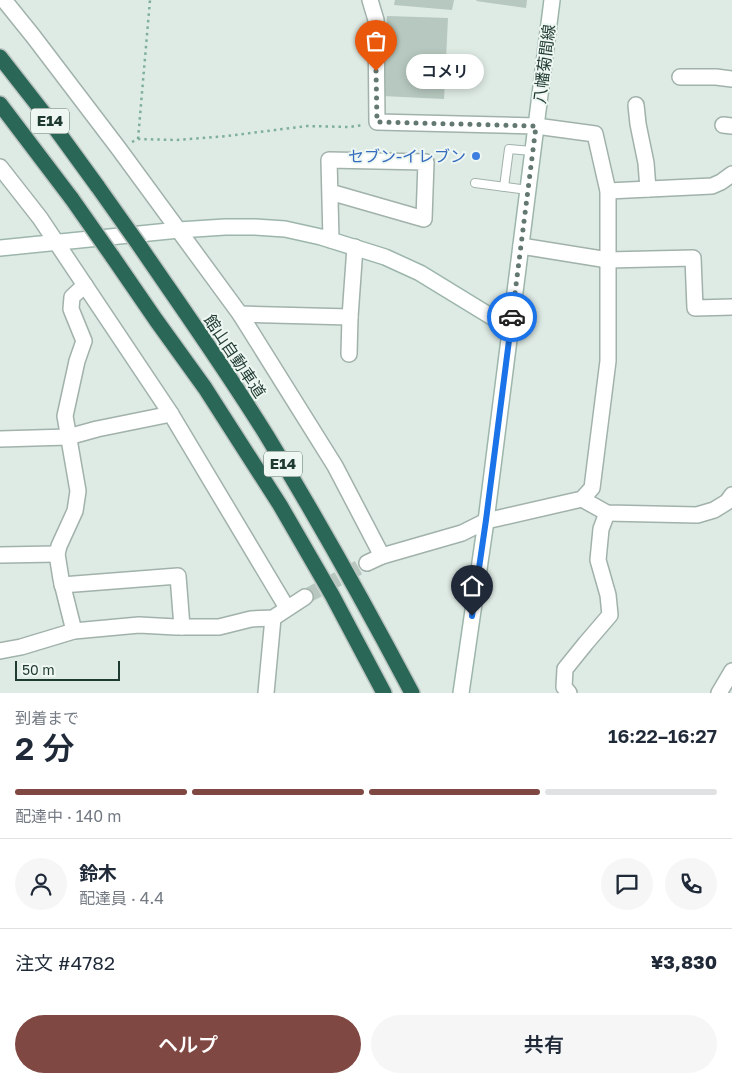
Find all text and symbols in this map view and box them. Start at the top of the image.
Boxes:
pin [355,20,397,71]
street label: 八幡菊間線 [529,23,559,105]
icon: bag [362,27,390,55]
callout: コメリ [406,54,484,88]
text: コメリ [421,61,469,81]
road number: E14 [31,108,69,134]
place label: セブン-イレブン [348,146,466,166]
marker: セブン-イレブン [470,150,482,162]
courier [487,292,537,342]
icon: car [498,303,526,331]
street label: 館山自動車道 [200,311,270,401]
road number: E14 [264,452,302,476]
pin [451,565,493,616]
icon: home [458,572,486,600]
scale bar [15,658,120,681]
text: 50 m [22,661,55,678]
text: 到着まで [15,708,79,728]
text: 16:22–16:27 [608,724,717,747]
text: 2 分 [15,729,74,767]
text: 配達中 · 140 m [15,806,121,826]
button: person [15,858,67,910]
button: chat [601,858,653,910]
button: phone [665,858,717,910]
text: 鈴木 [79,861,117,884]
text: 配達員 · 4.4 [79,888,164,908]
text: ¥3,830 [651,950,717,973]
text: 注文 #4782 [15,951,115,974]
button: ヘルプ [15,1015,361,1073]
button: 共有 [371,1015,717,1073]

